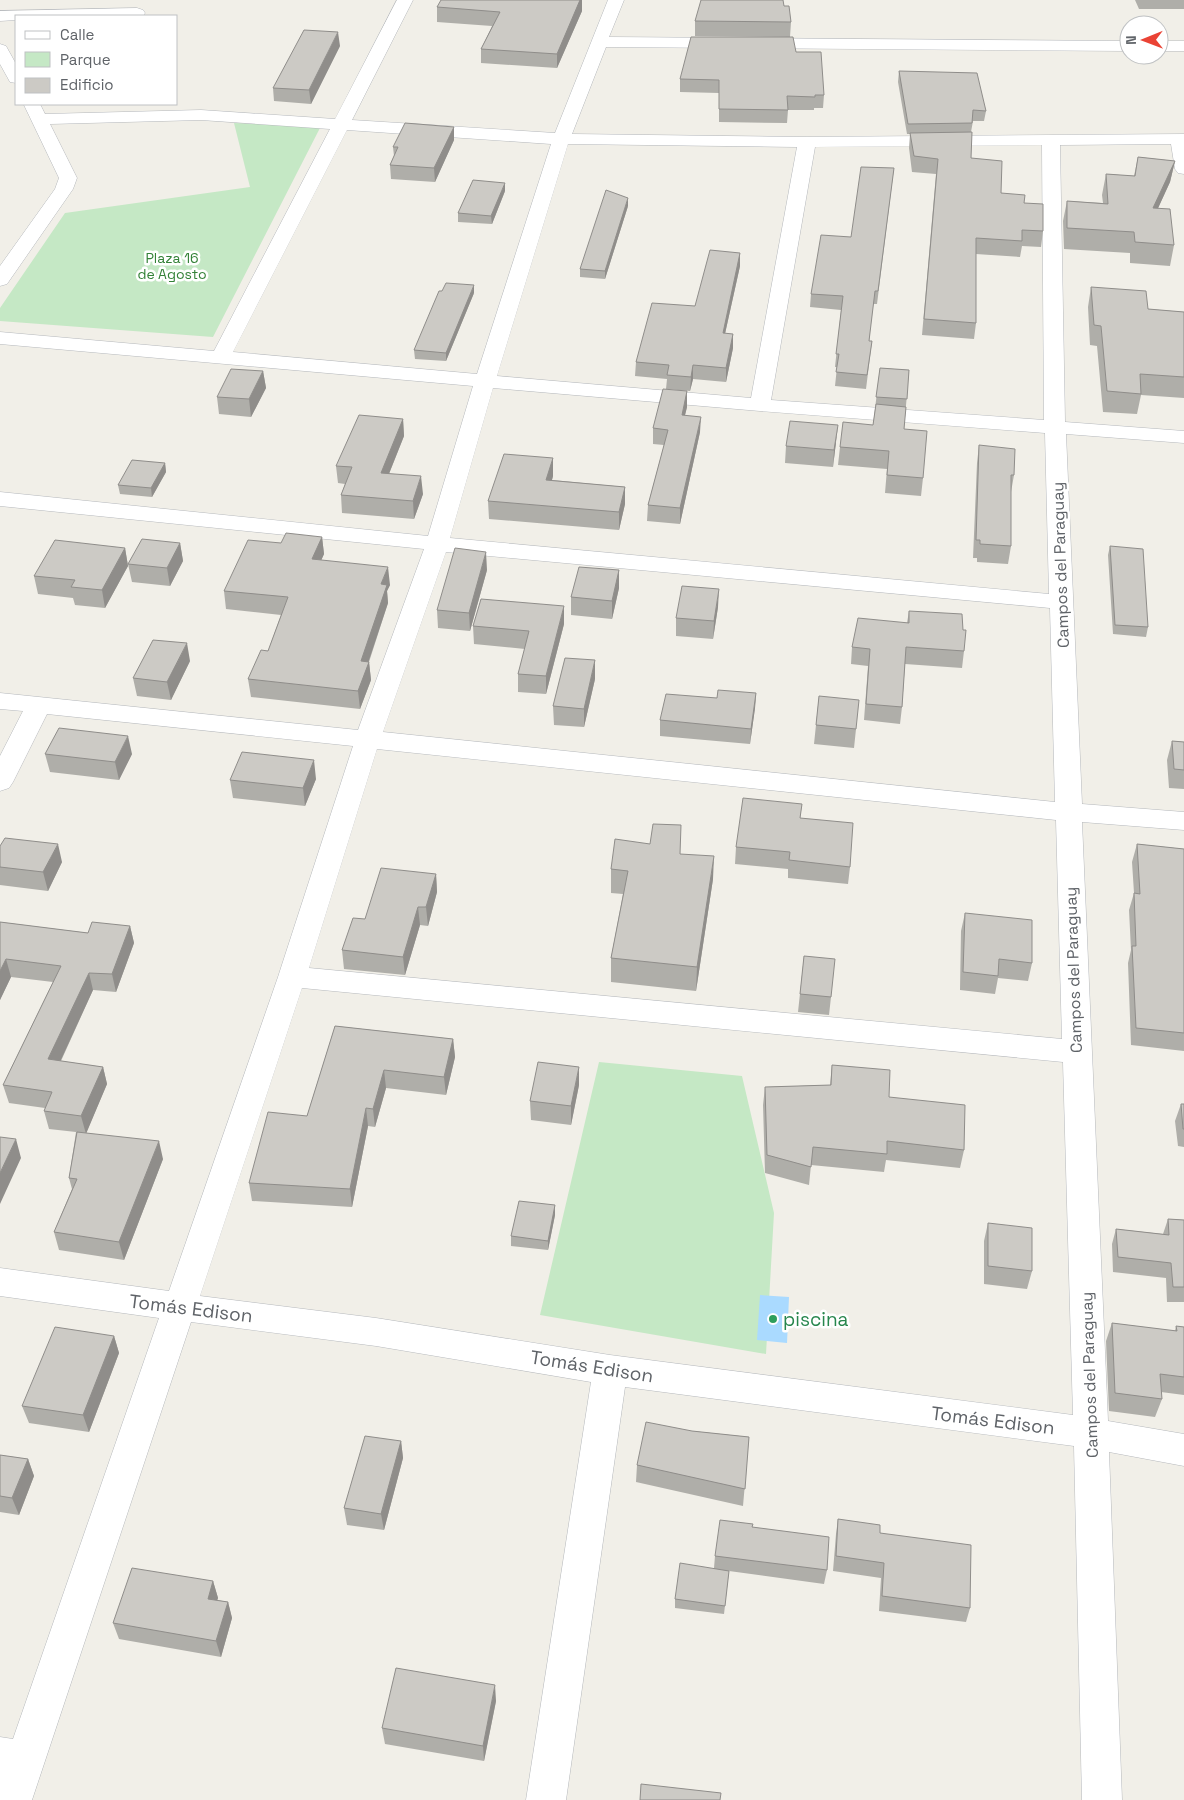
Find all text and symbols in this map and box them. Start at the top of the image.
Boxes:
legend [15,15,178,105]
north arrow [1119,15,1169,65]
text: Calle [60,25,95,44]
text: N [1122,35,1140,45]
text: Parque [60,50,111,69]
text: Edificio [60,75,114,94]
park label: Plaza 16 de Agosto [137,249,207,283]
street label: Campos del Paraguay [1047,482,1074,648]
street label: Campos del Paraguay [1060,887,1087,1053]
street label: Tomás Edison [128,1289,254,1328]
street label: Campos del Paraguay [1076,1292,1103,1458]
place label: piscina [783,1307,849,1332]
marker: piscina [767,1313,779,1325]
street label: Tomás Edison [529,1344,655,1389]
street label: Tomás Edison [930,1401,1056,1440]

